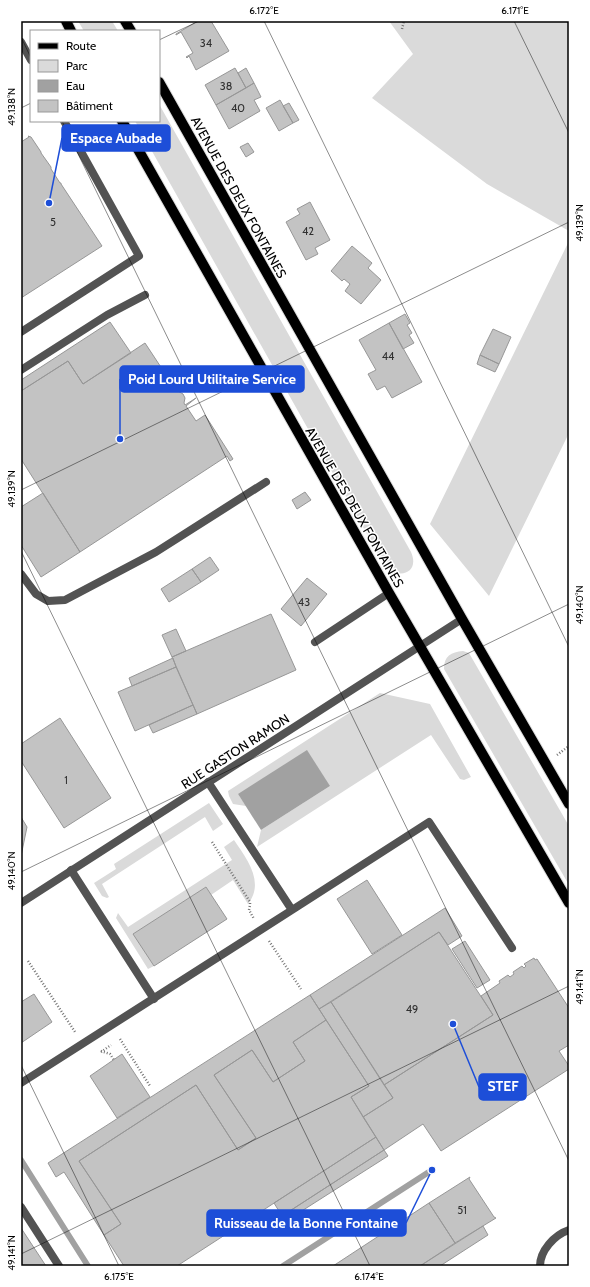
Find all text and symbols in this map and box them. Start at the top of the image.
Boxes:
text: 6.172°E [249,4,279,17]
text: 6.171°E [501,4,529,17]
legend [30,30,160,122]
house number: 34 [200,36,213,50]
text: Route [66,38,96,53]
text: Parc [66,58,88,73]
text: Eau [66,78,85,93]
house number: 38 [220,79,232,93]
text: 49.138°N [5,88,18,126]
text: Bâtiment [66,98,113,113]
house number: 40 [231,101,245,115]
street label: AVENUE DES DEUX FONTAINES [188,113,290,281]
callout: Espace Aubade [62,125,170,151]
text: Espace Aubade [70,129,162,147]
text: 49.139°N [573,204,586,242]
house number: 5 [50,215,56,229]
house number: 42 [302,224,314,238]
house number: 44 [382,349,395,363]
callout: Poid Lourd Utilitaire Service [120,366,304,392]
text: Poid Lourd Utilitaire Service [128,370,296,388]
street label: AVENUE DES DEUX FONTAINES [302,424,408,590]
text: 49.139°N [5,470,18,508]
text: 49.140°N [573,585,586,625]
house number: 43 [298,595,310,609]
street label: RUE GASTON RAMON [178,710,292,792]
house number: 1 [64,773,68,787]
text: 49.140°N [5,851,18,891]
text: 49.141°N [573,969,586,1005]
house number: 49 [406,1002,418,1016]
callout: STEF [479,1074,526,1100]
text: STEF [487,1077,519,1095]
house number: 51 [457,1203,467,1217]
callout: Ruisseau de la Bonne Fontaine [207,1210,406,1236]
text: Ruisseau de la Bonne Fontaine [214,1214,398,1232]
text: 49.141°N [5,1235,18,1271]
text: 6.175°E [104,1270,134,1283]
text: 6.174°E [354,1270,384,1283]

